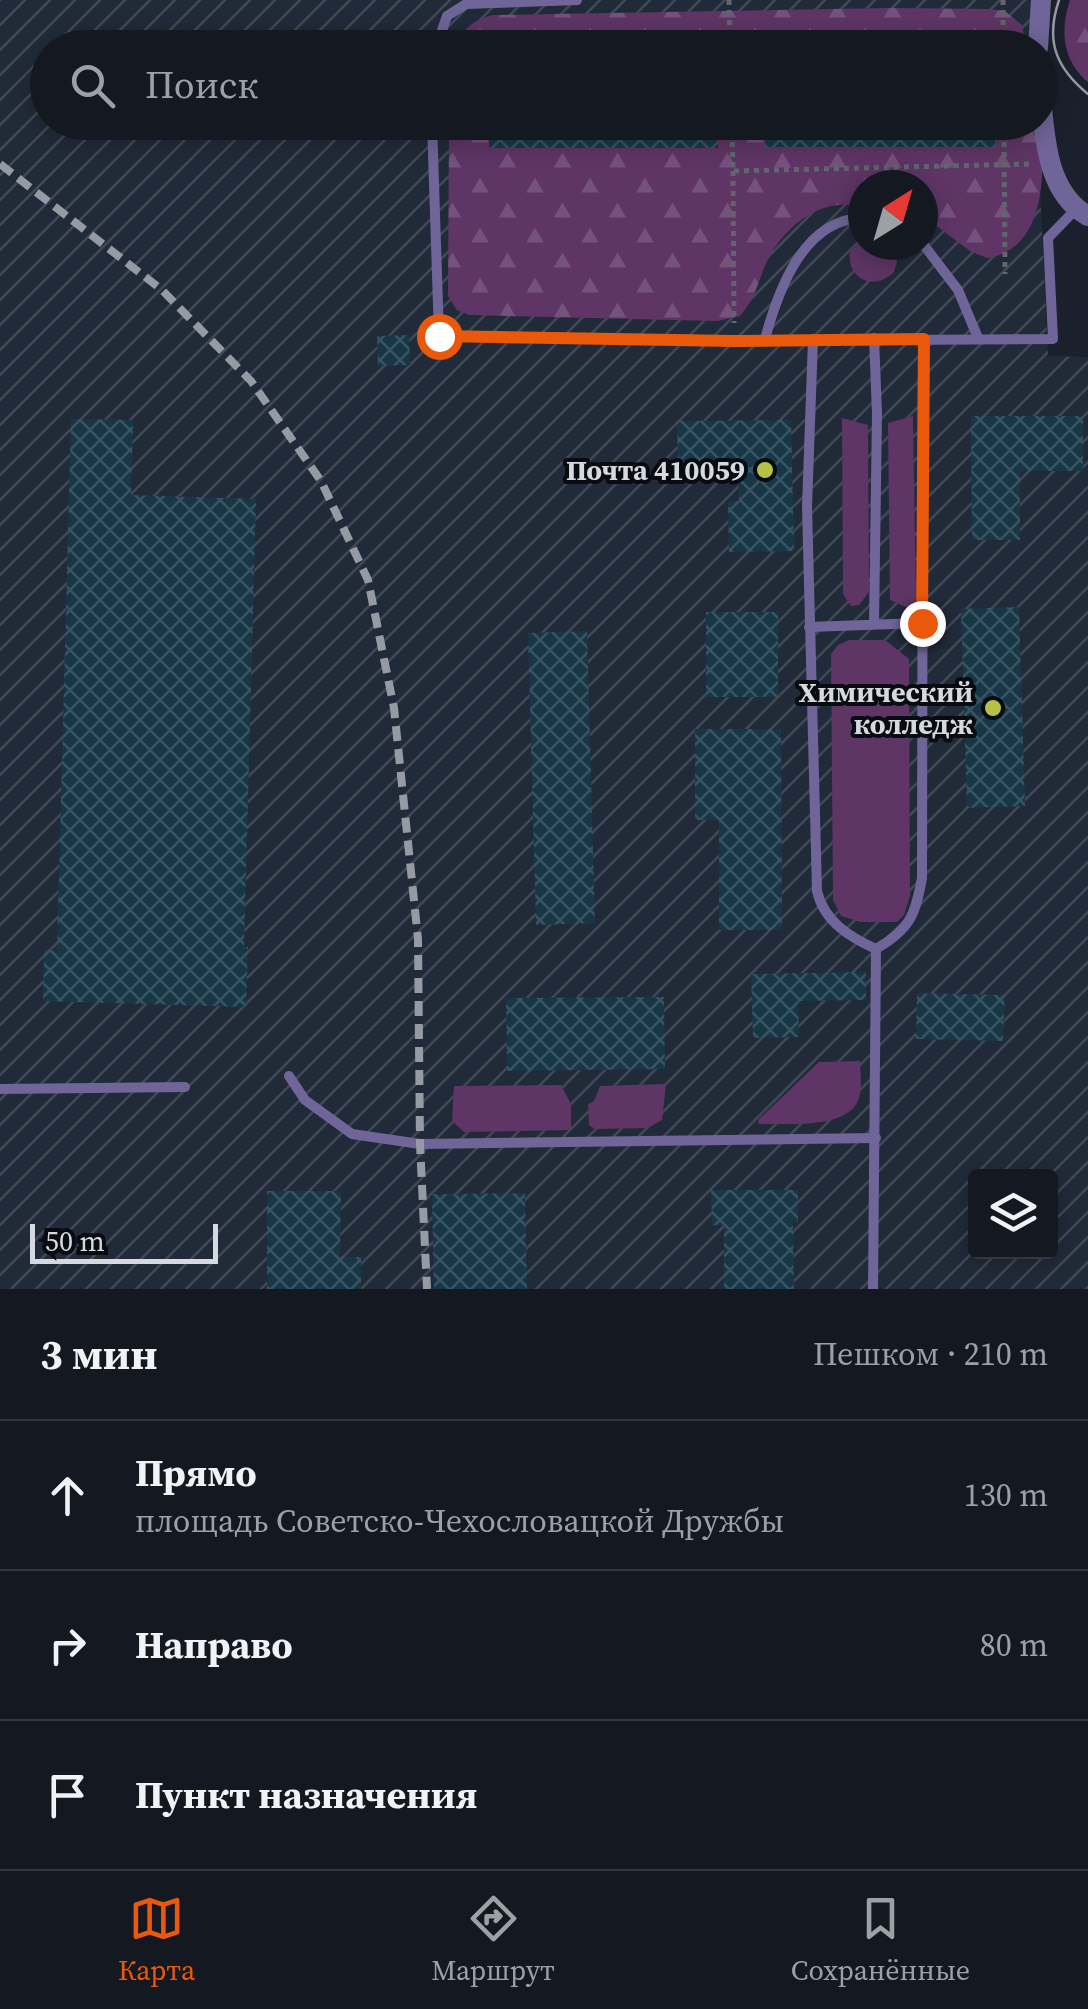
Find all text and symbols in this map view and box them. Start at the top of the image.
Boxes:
search box [30,30,1058,140]
icon: search [65,58,120,113]
text: Поиск [145,59,258,111]
north arrow [848,170,938,260]
route start [417,314,463,360]
place label: Почта 410059 [566,451,745,489]
marker: Почта 410059 [754,459,776,481]
route end [900,601,946,647]
place label: Химический колледж [799,673,974,743]
marker: Химический колледж [982,697,1004,719]
map controls [968,1169,1058,1259]
button: layers [968,1169,1058,1259]
scale bar [30,1219,218,1264]
text: 50 m [45,1222,105,1260]
text: 3 мин [40,1325,157,1383]
text: Пешком · 210 m [813,1332,1048,1376]
text: Прямо [135,1447,257,1499]
icon: ahead [40,1468,95,1523]
text: 130 m [964,1473,1048,1517]
text: площадь Советско-Чехословацкой Дружбы [135,1499,784,1543]
icon: right [40,1618,95,1673]
text: Направо [135,1619,293,1671]
text: 80 m [980,1623,1048,1667]
icon: arrive [40,1768,95,1823]
text: Пункт назначения [135,1769,477,1821]
tab: Карта [118,1891,195,1989]
tab: Маршрут [431,1891,555,1989]
tab: Сохранённые [791,1891,970,1989]

